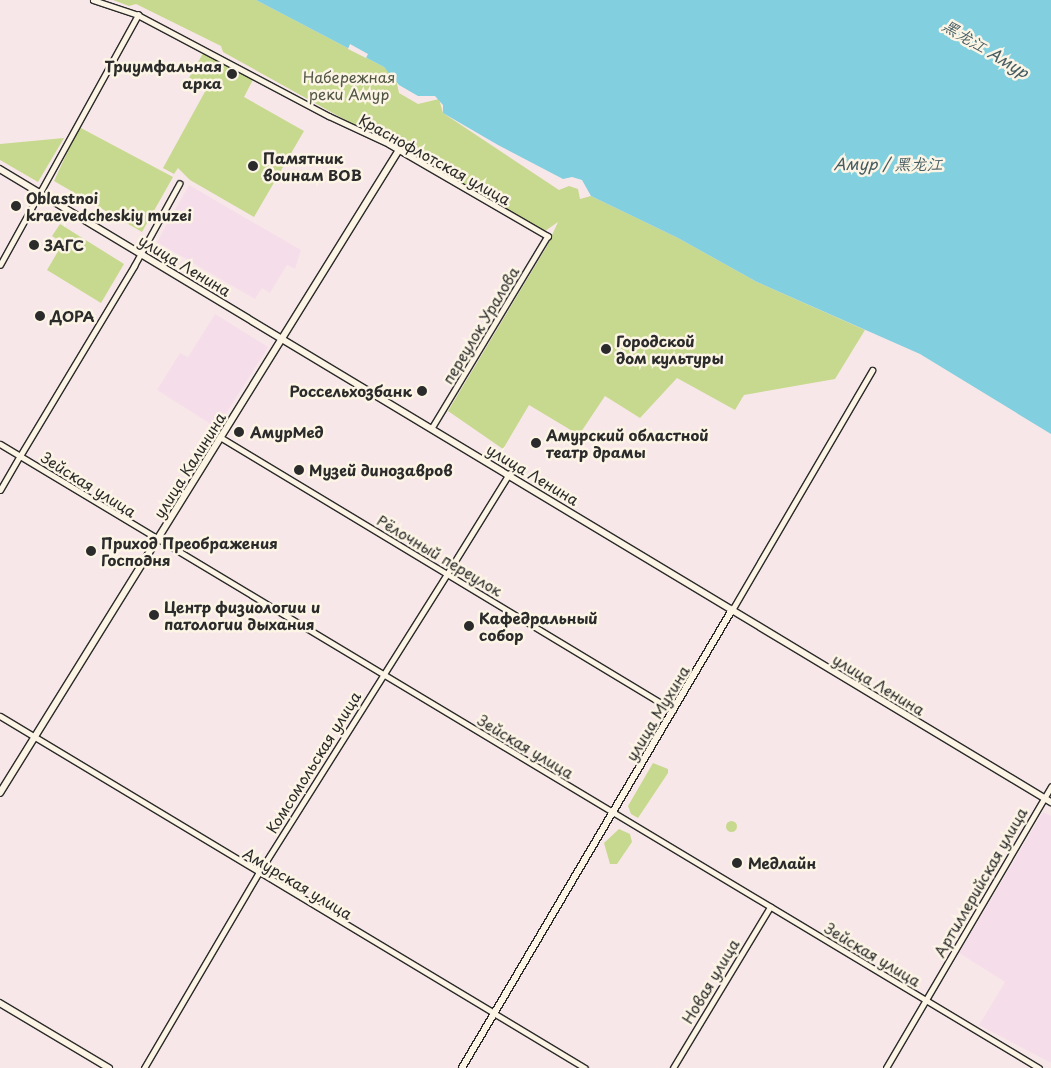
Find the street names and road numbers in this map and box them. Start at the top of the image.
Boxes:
street label: Краснофлотская улица [356,110,514,208]
street label: улица Ленина [135,230,235,300]
street label: переулок Уралова [438,263,522,387]
street label: улица Калинина [149,409,229,521]
street label: улица Ленина [483,439,583,509]
street label: Зейская улица [38,447,140,521]
street label: Рёлочный переулок [374,510,506,600]
street label: улица Ленина [829,649,929,719]
street label: улица Мухина [621,662,693,764]
street label: Комсомольская улица [262,687,364,837]
street label: Зейская улица [475,710,577,782]
street label: Артиллерийская улица [930,804,1030,960]
street label: Амурская улица [240,843,356,923]
street label: Зейская улица [822,918,924,990]
street label: Новая улица [678,935,742,1027]

